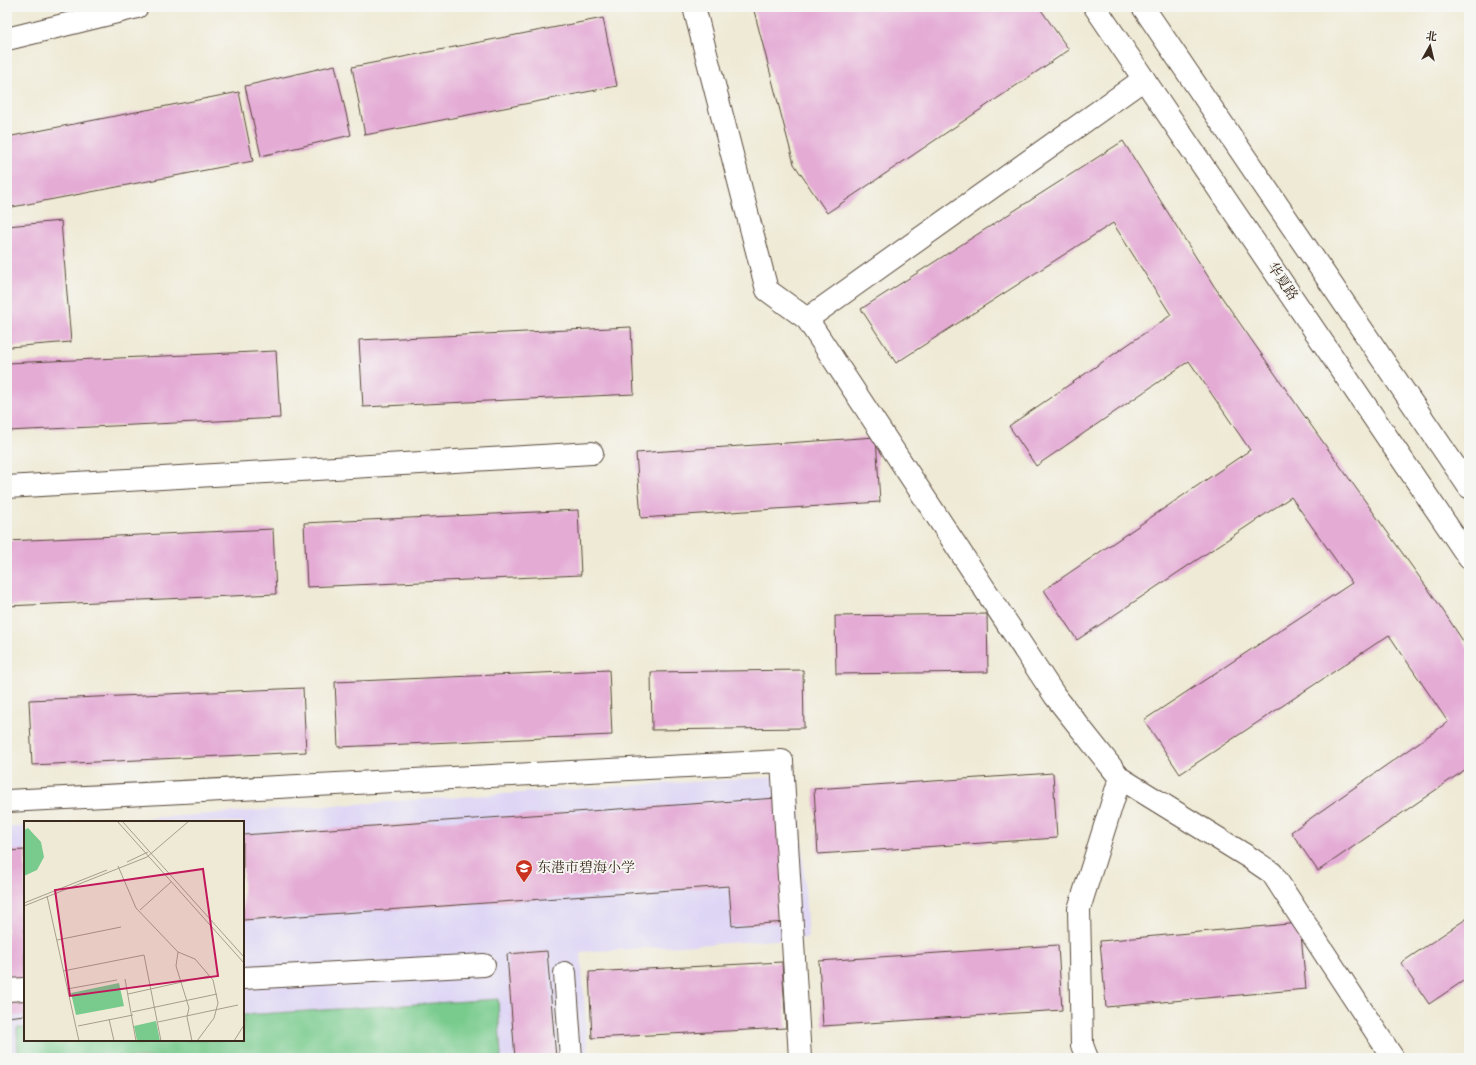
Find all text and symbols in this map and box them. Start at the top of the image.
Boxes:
north arrow [1410,26,1450,66]
text: 北 [1425,29,1438,46]
street label: 华夏路 [1262,259,1302,305]
inset map [24,821,244,1041]
school or university icon: 东港市碧海小学 [514,858,534,883]
place label: 东港市碧海小学 [537,859,635,878]

